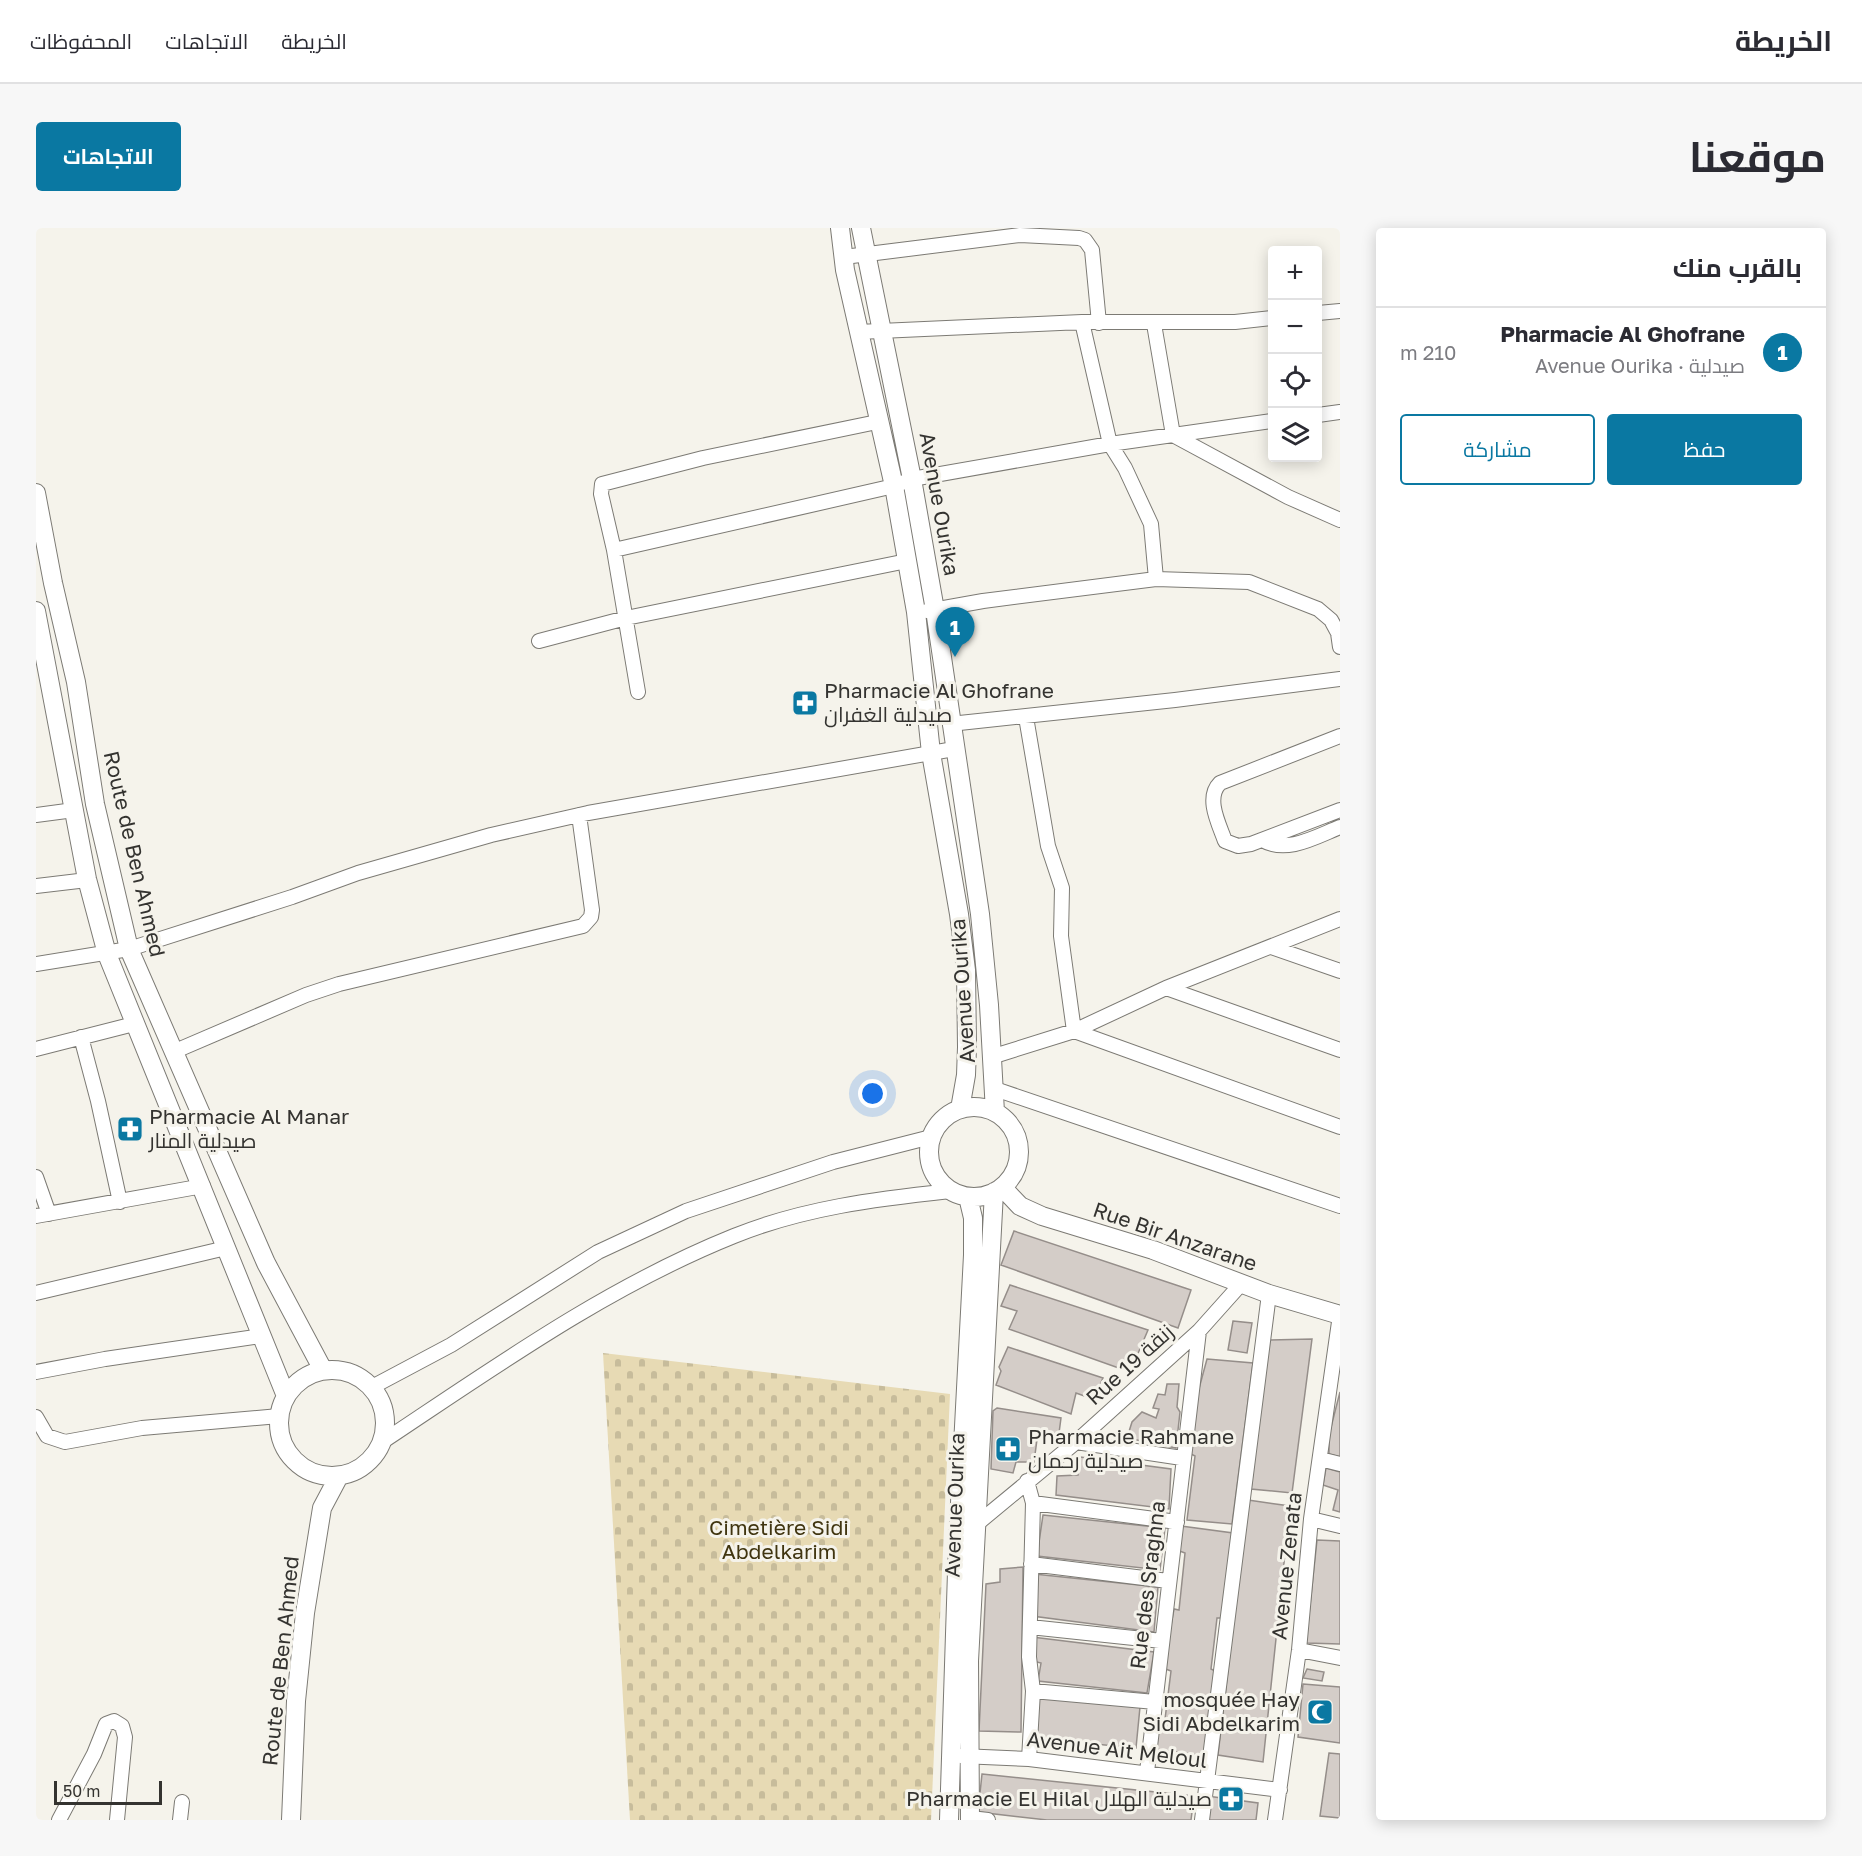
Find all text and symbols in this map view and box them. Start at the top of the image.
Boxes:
text: الخريطة [1735,24,1832,57]
text: المحفوظات [30,28,132,54]
text: الاتجاهات [165,28,248,54]
text: الخريطة [281,28,347,54]
button: الاتجاهات [36,122,181,191]
text: موقعنا [1689,131,1826,181]
map controls [1268,246,1322,462]
button: + [1268,246,1322,300]
text: بالقرب منك [1673,252,1802,283]
button: − [1268,300,1322,354]
text: Pharmacie Al Ghofrane [1500,320,1745,347]
text: 210 m [1400,340,1456,364]
text: 1 [1777,340,1788,364]
text: صيدلية · Avenue Ourika [1535,353,1745,377]
button: locate [1268,354,1322,408]
button: layers [1268,408,1322,462]
button: مشاركة [1400,414,1595,485]
button: حفظ [1607,414,1802,485]
street label: Avenue Ourika [915,430,965,577]
pin: 1 [936,608,974,657]
place label: Pharmacie Al Ghofrane صيدلية الغفران [824,677,1054,728]
pharmacy icon: Pharmacie Al Ghofrane صيدلية الغفران [790,688,820,718]
street label: Route de Ben Ahmed [99,748,171,959]
street label: Avenue Ourika [944,918,980,1064]
your location [858,1079,887,1108]
place label: Pharmacie Al Manar صيدلية المنار [148,1103,349,1153]
pharmacy icon: Pharmacie Al Manar صيدلية المنار [115,1114,145,1144]
street label: Rue Bir Anzarane [1090,1196,1261,1276]
street label: Rue 19 زنقة [1080,1318,1178,1410]
place label: Pharmacie Rahmane صيدلية رحمان [1028,1423,1234,1474]
street label: Avenue Ourika [938,1432,970,1578]
pharmacy icon: Pharmacie Rahmane صيدلية رحمان [993,1434,1023,1464]
street label: Avenue Zenata [1265,1491,1307,1641]
street label: Rue des Sraghna [1124,1499,1170,1671]
park label: Cimetière Sidi Abdelkarim [709,1514,849,1564]
street label: Route de Ben Ahmed [256,1555,304,1767]
place label: mosquée Hay Sidi Abdelkarim [1142,1686,1300,1736]
mosque icon: mosquée Hay Sidi Abdelkarim [1305,1697,1335,1727]
street label: Avenue Ait Meloul [1025,1725,1209,1773]
scale bar [54,1778,162,1806]
text: 50 m [63,1781,100,1801]
pharmacy icon: Pharmacie El Hilal صيدلية الهلال [1216,1784,1246,1814]
place label: Pharmacie El Hilal صيدلية الهلال [906,1785,1212,1812]

